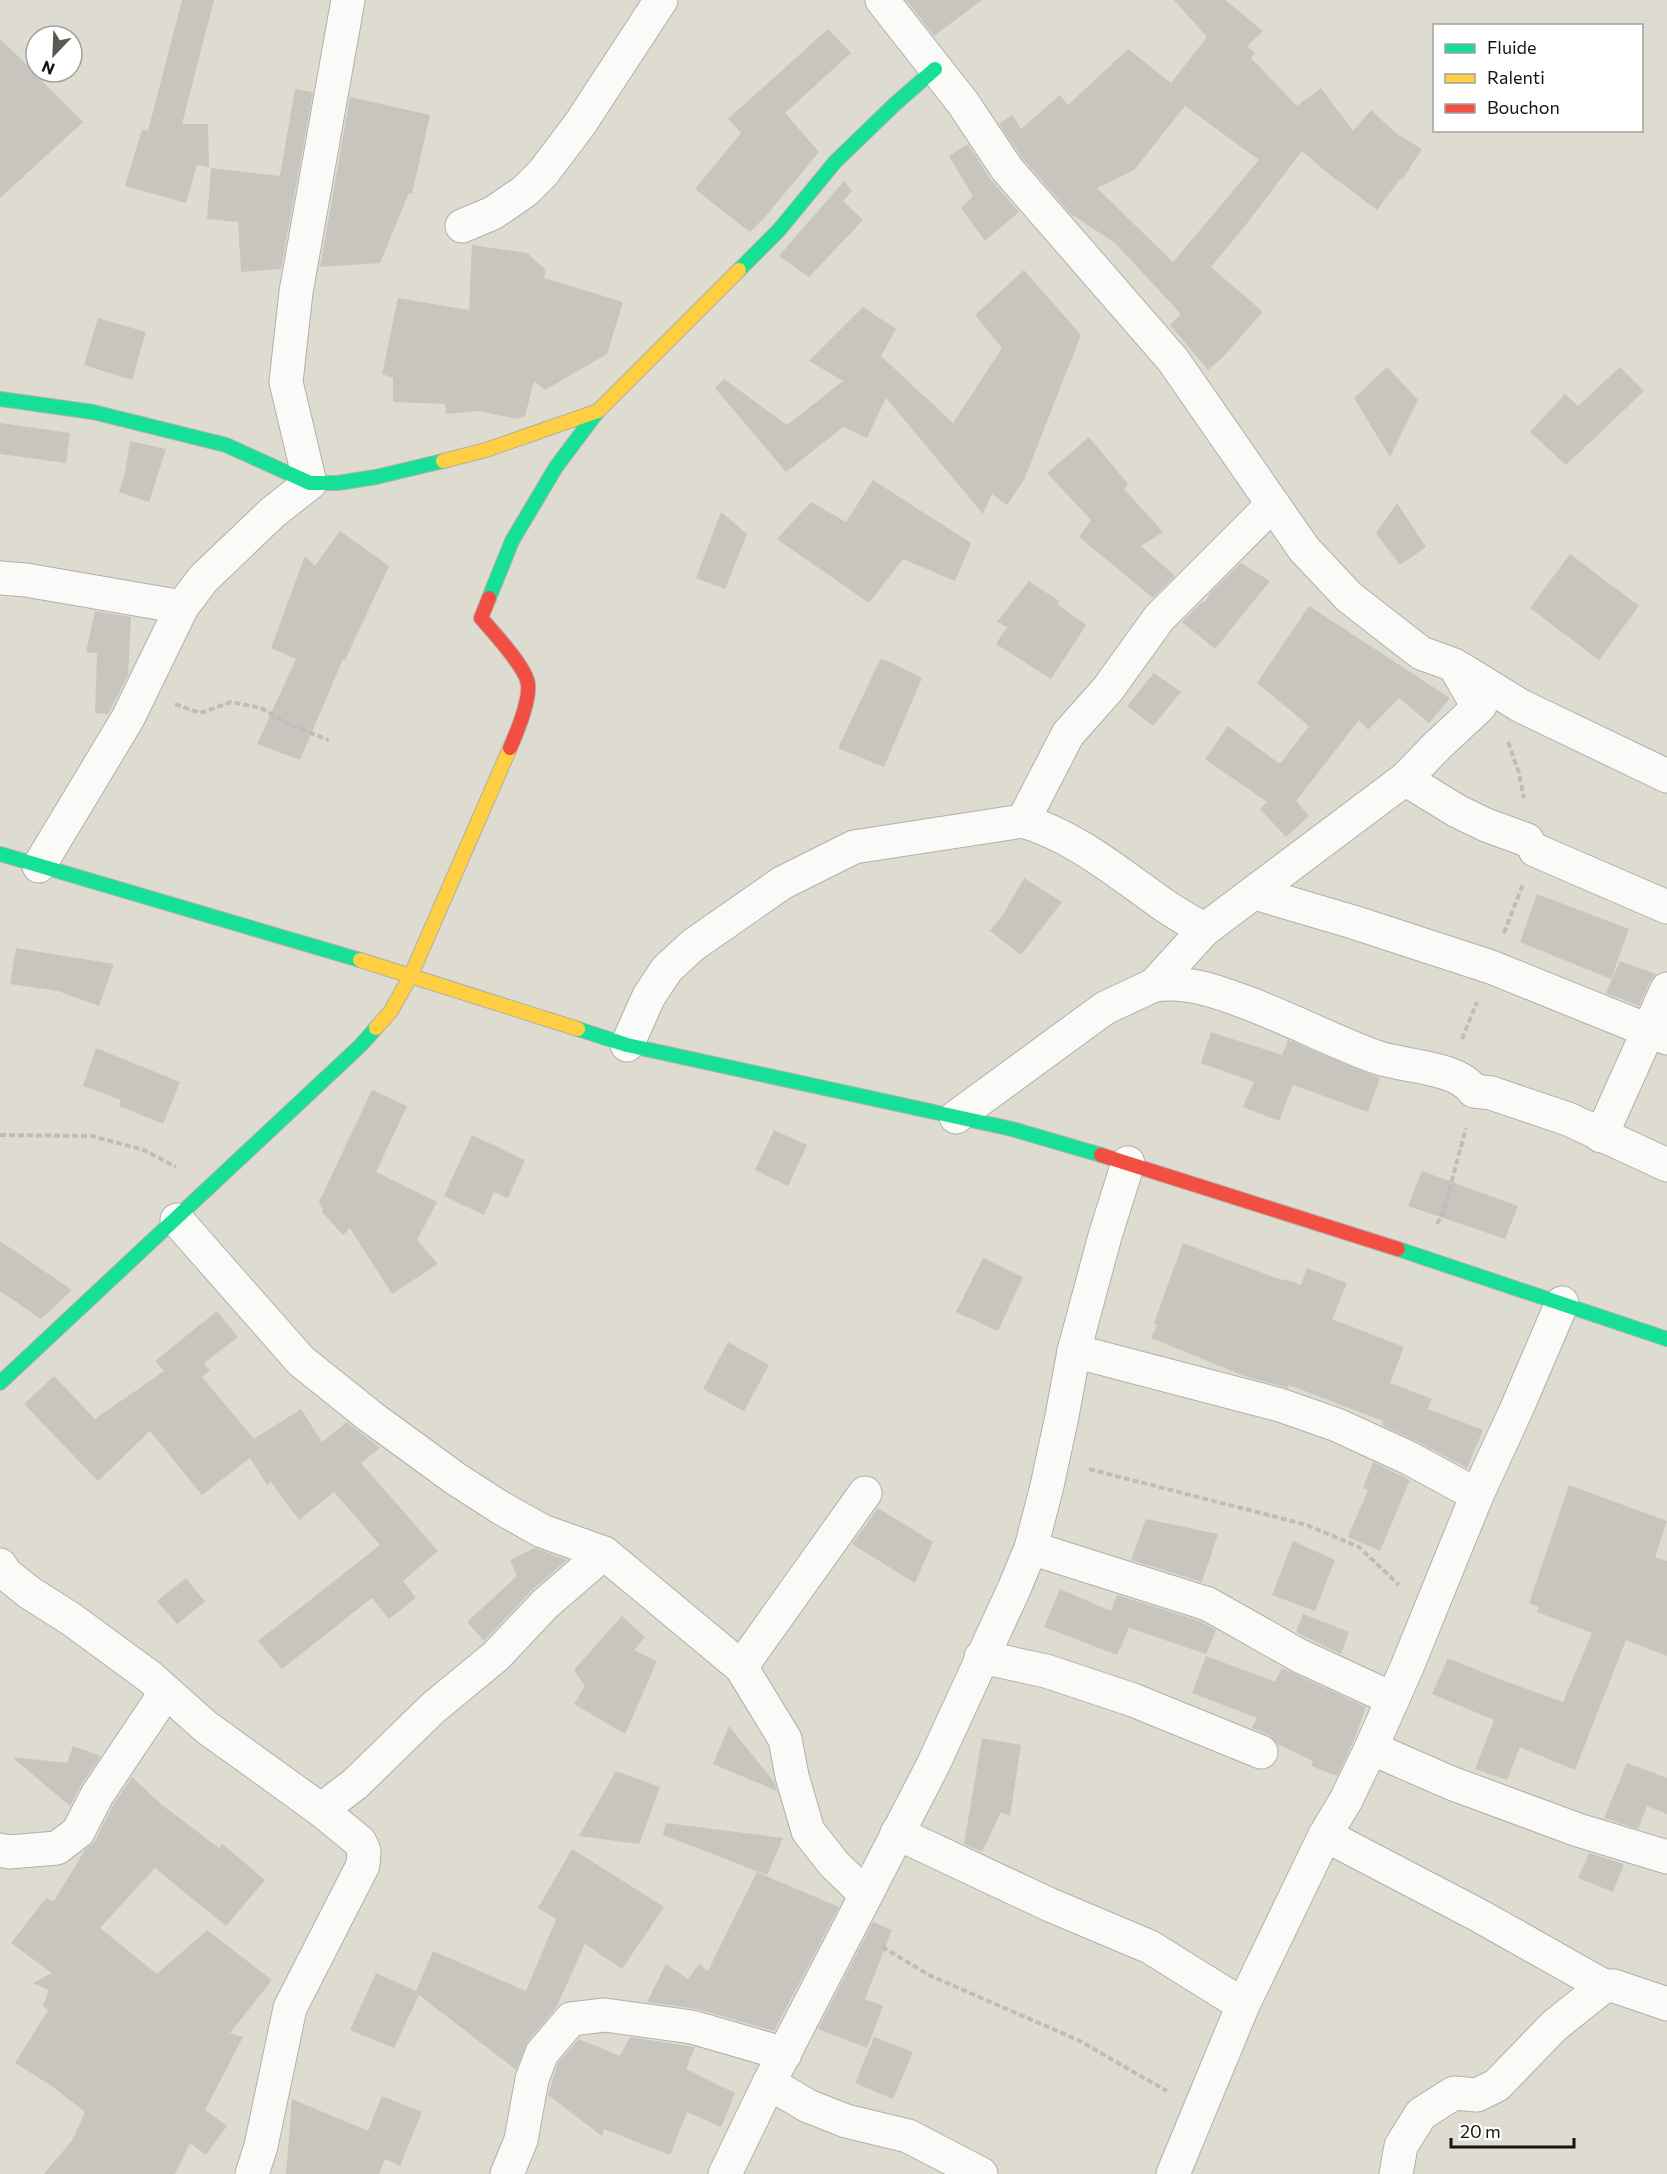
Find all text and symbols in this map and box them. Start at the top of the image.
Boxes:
north arrow [24,24,84,84]
legend [1433,24,1643,132]
text: Fluide [1487,36,1536,58]
text: N [39,57,57,79]
text: Ralenti [1487,66,1545,88]
text: Bouchon [1487,96,1560,118]
scale bar [1451,2111,1574,2149]
text: 20 m [1460,2120,1501,2142]

